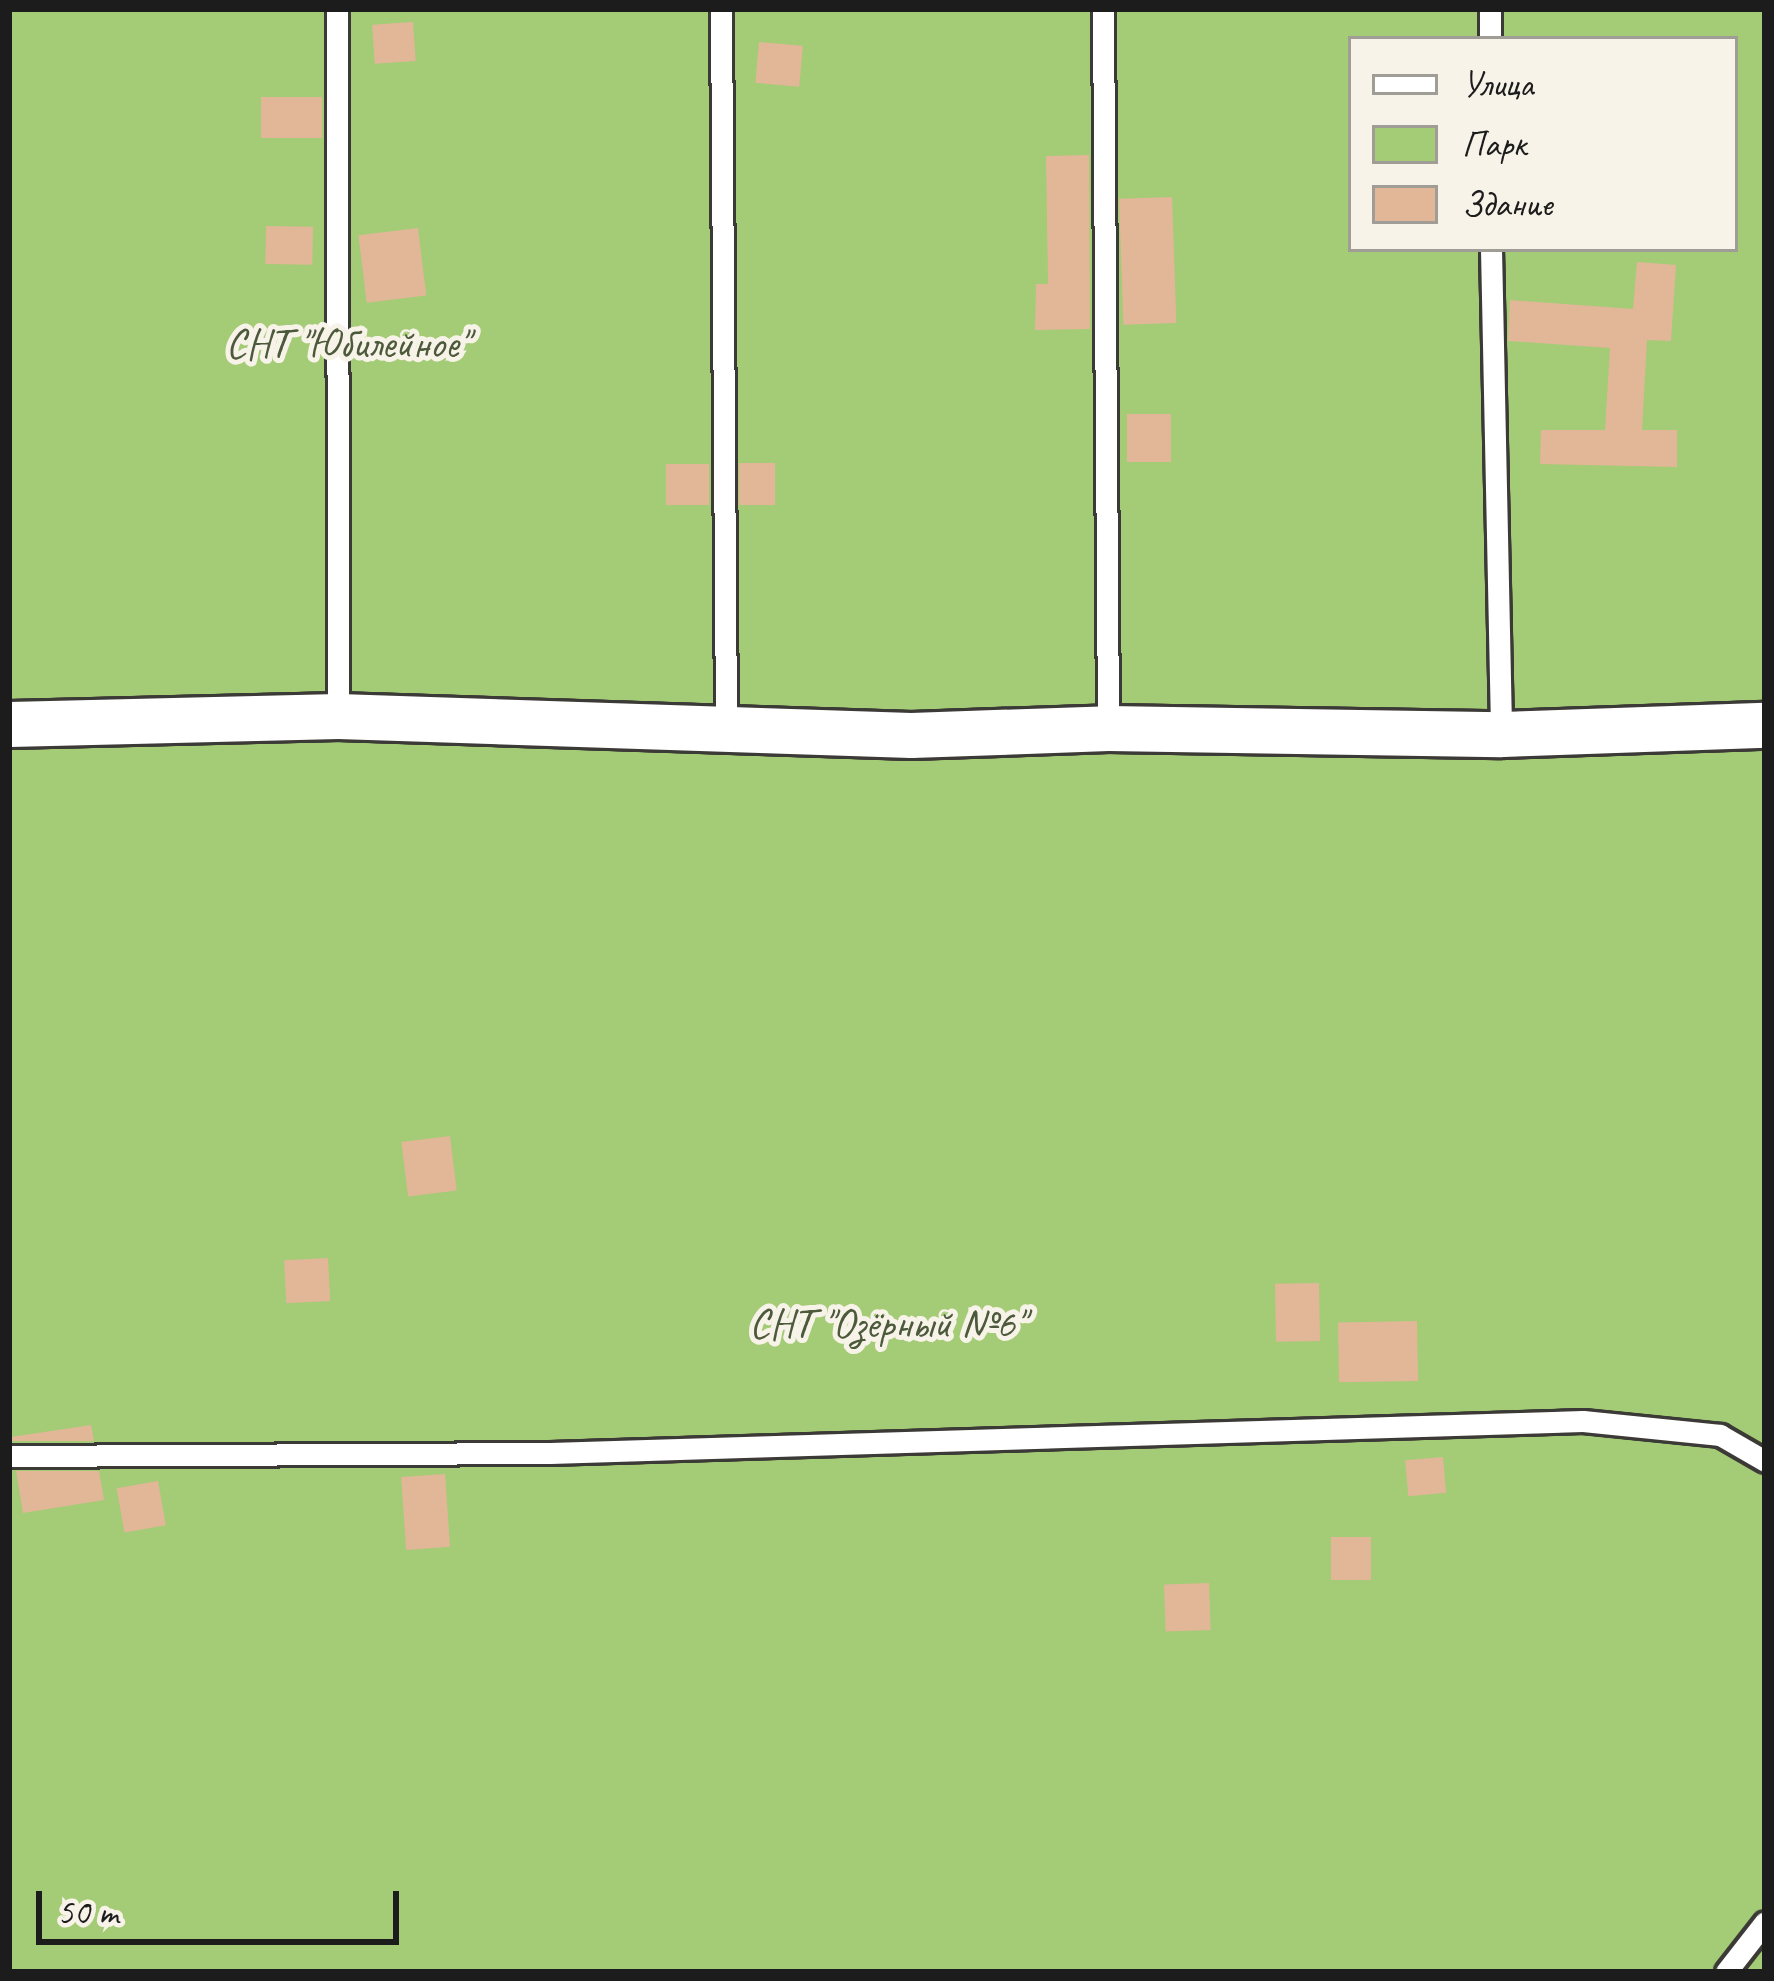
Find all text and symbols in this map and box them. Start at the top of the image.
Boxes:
legend [1348,36,1738,252]
text: Улица [1462,61,1533,107]
text: Парк [1462,121,1526,167]
text: Здание [1462,181,1552,227]
park label: СНТ "Юбилейное" [226,319,468,369]
park label: СНТ "Озёрный №6" [749,1299,1025,1349]
scale bar [42,1867,405,1941]
text: 50 m [57,1889,118,1935]

